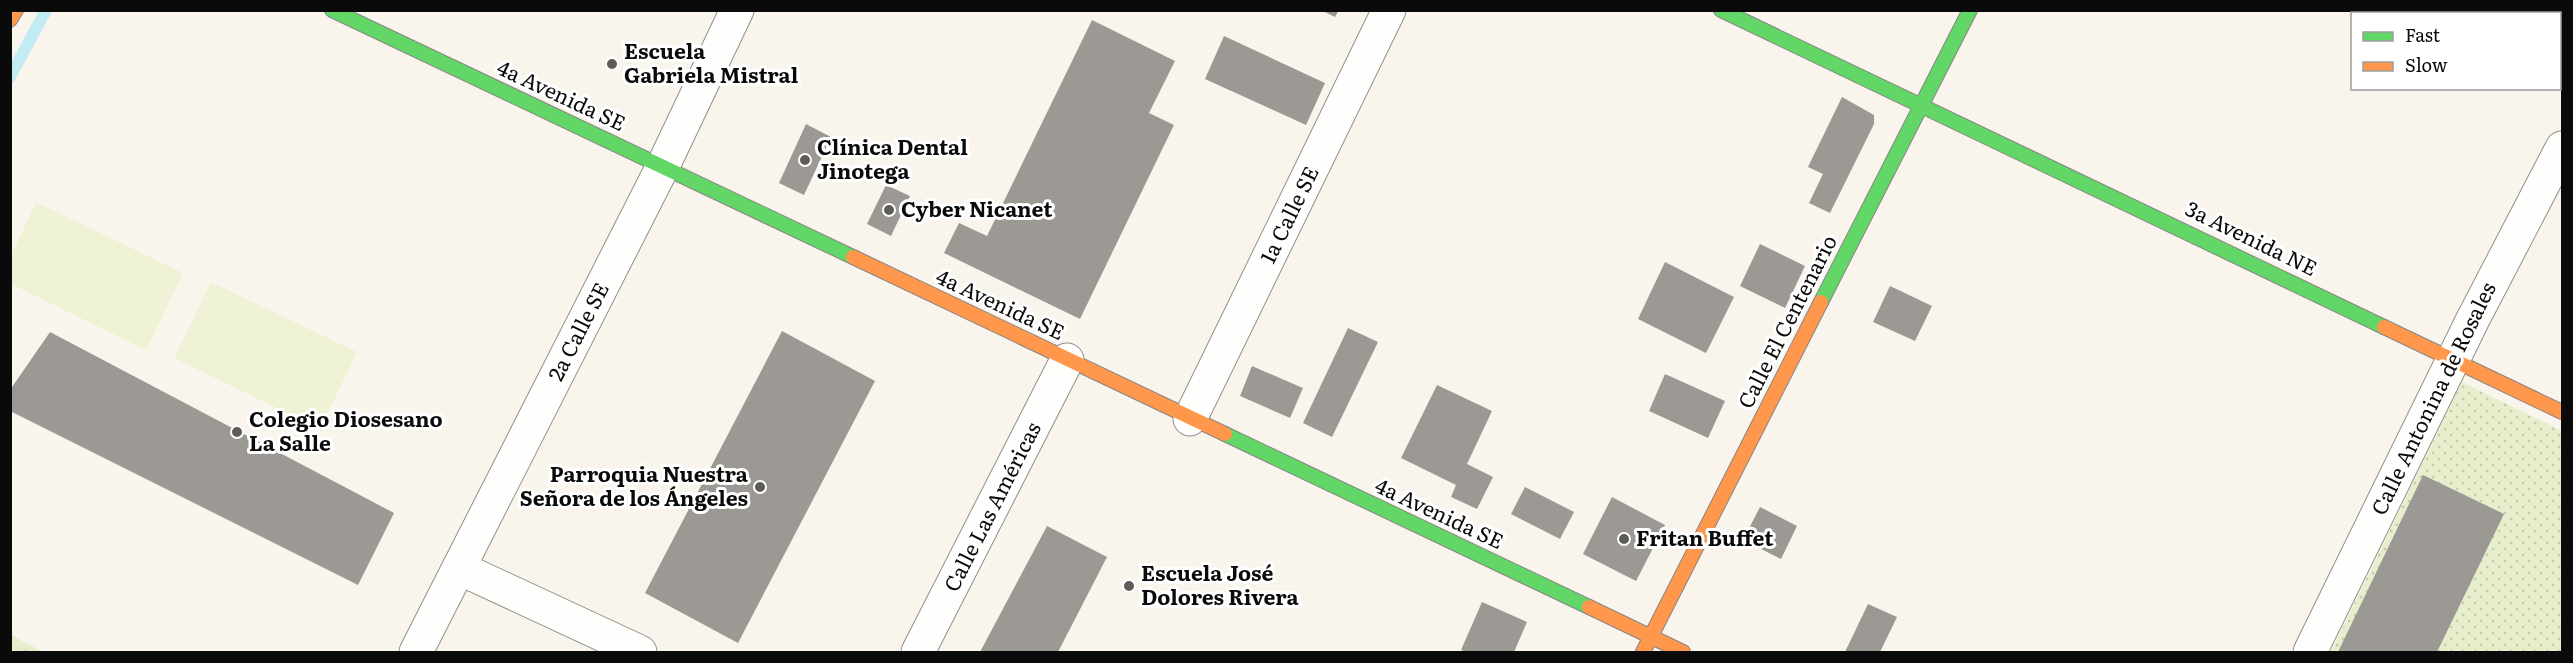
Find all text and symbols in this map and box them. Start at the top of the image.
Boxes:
legend [2351,12,2561,90]
text: Fast [2405,21,2441,48]
place label: Escuela Gabriela Mistral [624,34,799,89]
street label: 4a Avenida SE [493,50,631,137]
text: Slow [2405,51,2448,78]
marker: Escuela Gabriela Mistral [605,57,619,71]
place label: Clínica Dental Jinotega [817,130,968,185]
marker: Clínica Dental Jinotega [798,153,812,167]
street label: 1a Calle SE [1251,160,1325,268]
street label: 3a Avenida NE [2181,191,2323,282]
place label: Cyber Nicanet [901,192,1053,223]
marker: Cyber Nicanet [882,203,896,217]
street label: Calle El Centenario [1729,229,1843,413]
street label: 4a Avenida SE [932,259,1070,346]
street label: 2a Calle SE [539,276,615,386]
street label: Calle Antonina de Rosales [2362,276,2502,520]
place label: Colegio Diosesano La Salle [249,402,443,457]
street label: Calle Las Américas [935,416,1047,596]
marker: Colegio Diosesano La Salle [230,425,244,439]
place label: Parroquia Nuestra Señora de los Ángeles [520,457,749,512]
street label: 4a Avenida SE [1371,468,1509,555]
marker: Parroquia Nuestra Señora de los Ángeles [753,480,767,494]
place label: Fritan Buffet [1636,521,1774,552]
marker: Fritan Buffet [1617,532,1631,546]
place label: Escuela José Dolores Rivera [1141,556,1299,611]
marker: Escuela José Dolores Rivera [1122,579,1136,593]

